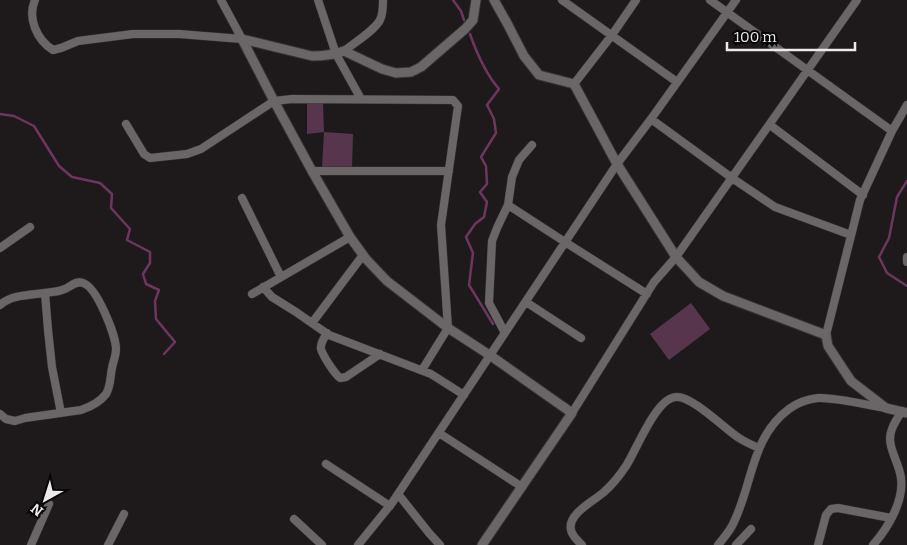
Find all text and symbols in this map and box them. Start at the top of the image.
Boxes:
scale bar [727,20,854,52]
text: 100 m [734,28,777,46]
north arrow [20,475,70,525]
text: N [27,500,47,520]

